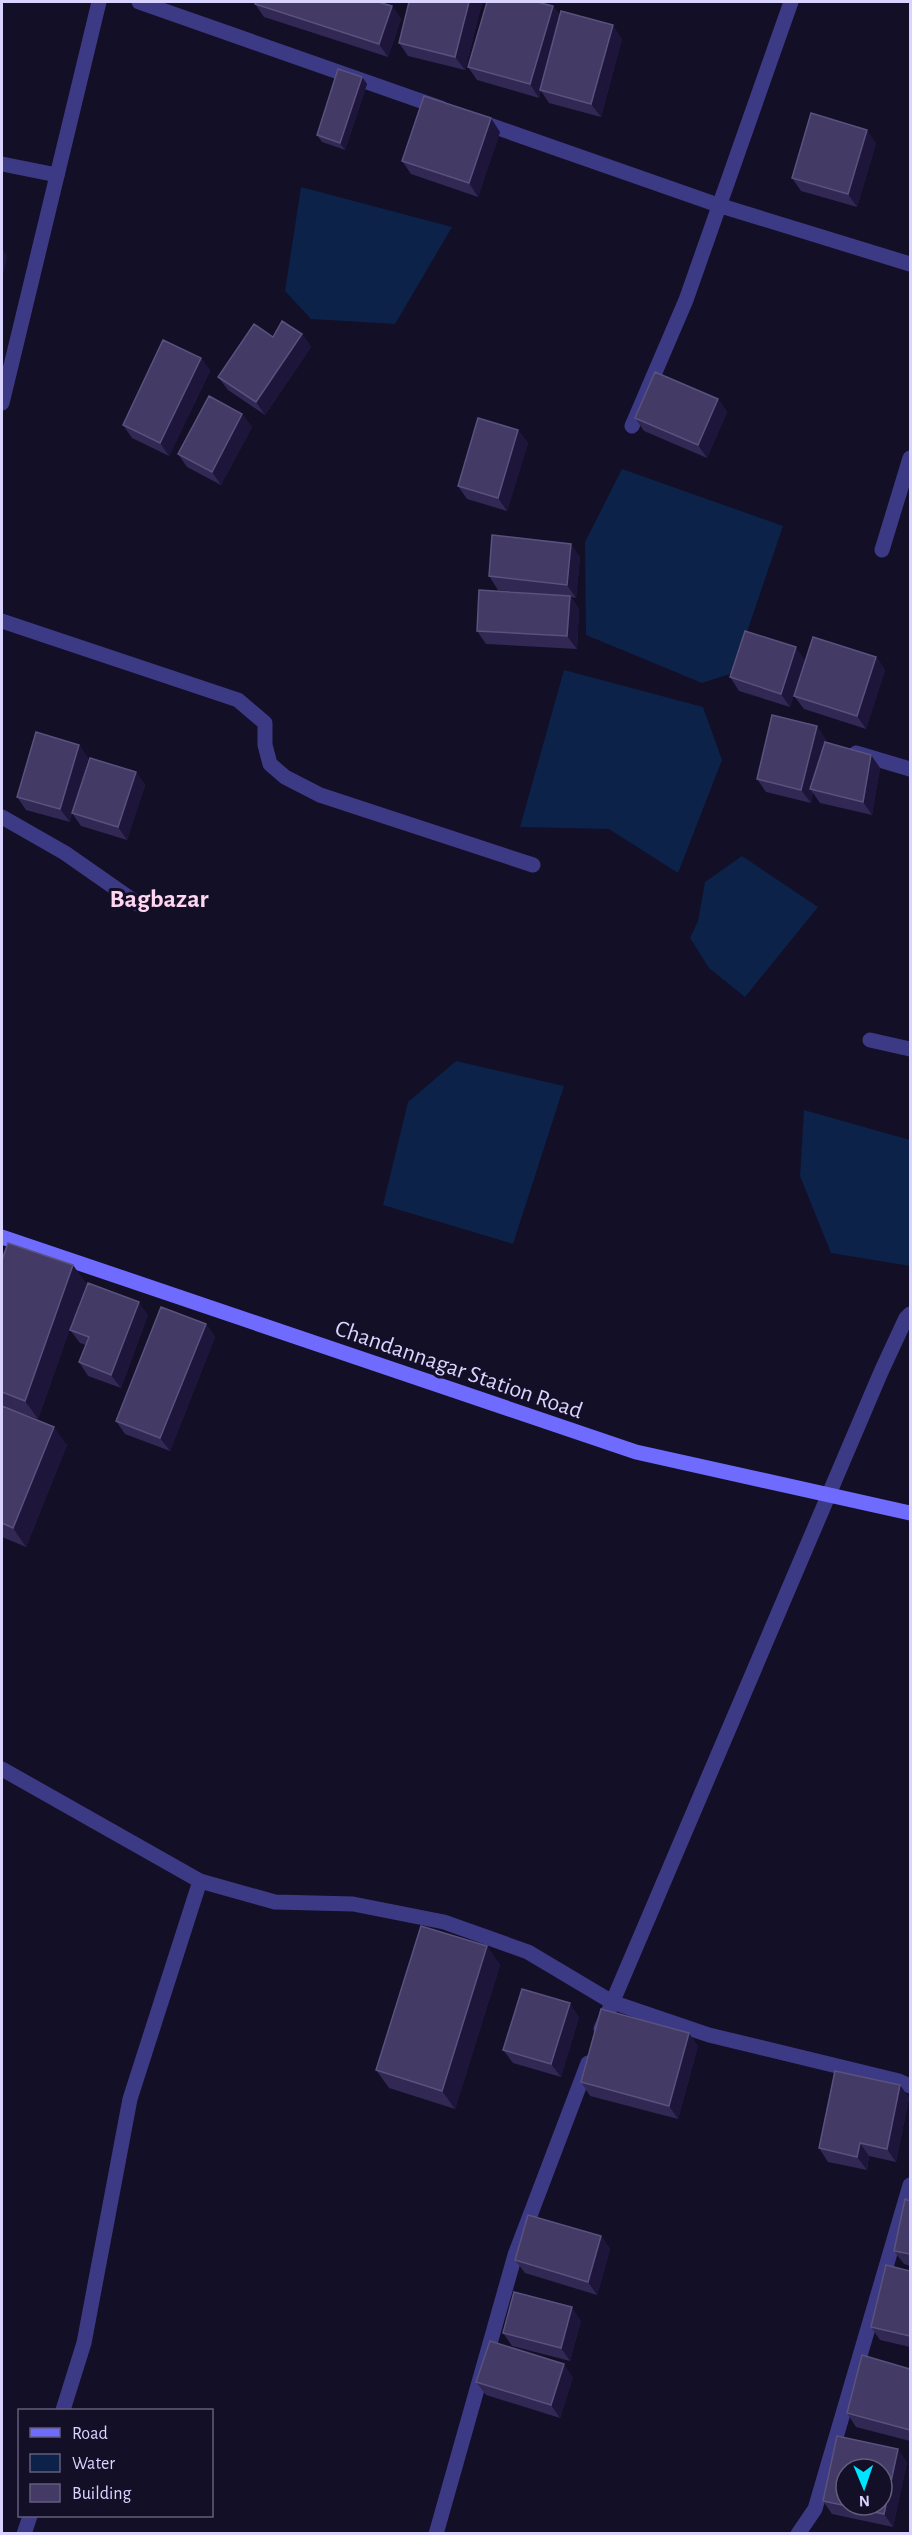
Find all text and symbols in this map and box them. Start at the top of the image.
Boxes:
district label: Bagbazar [109,886,209,912]
street label: Chandannagar Station Road [332,1316,586,1424]
legend [18,2409,213,2517]
text: Road [72,2425,108,2443]
text: Water [72,2455,115,2473]
north arrow [834,2457,894,2517]
text: Building [72,2485,132,2503]
text: N [859,2493,870,2509]

